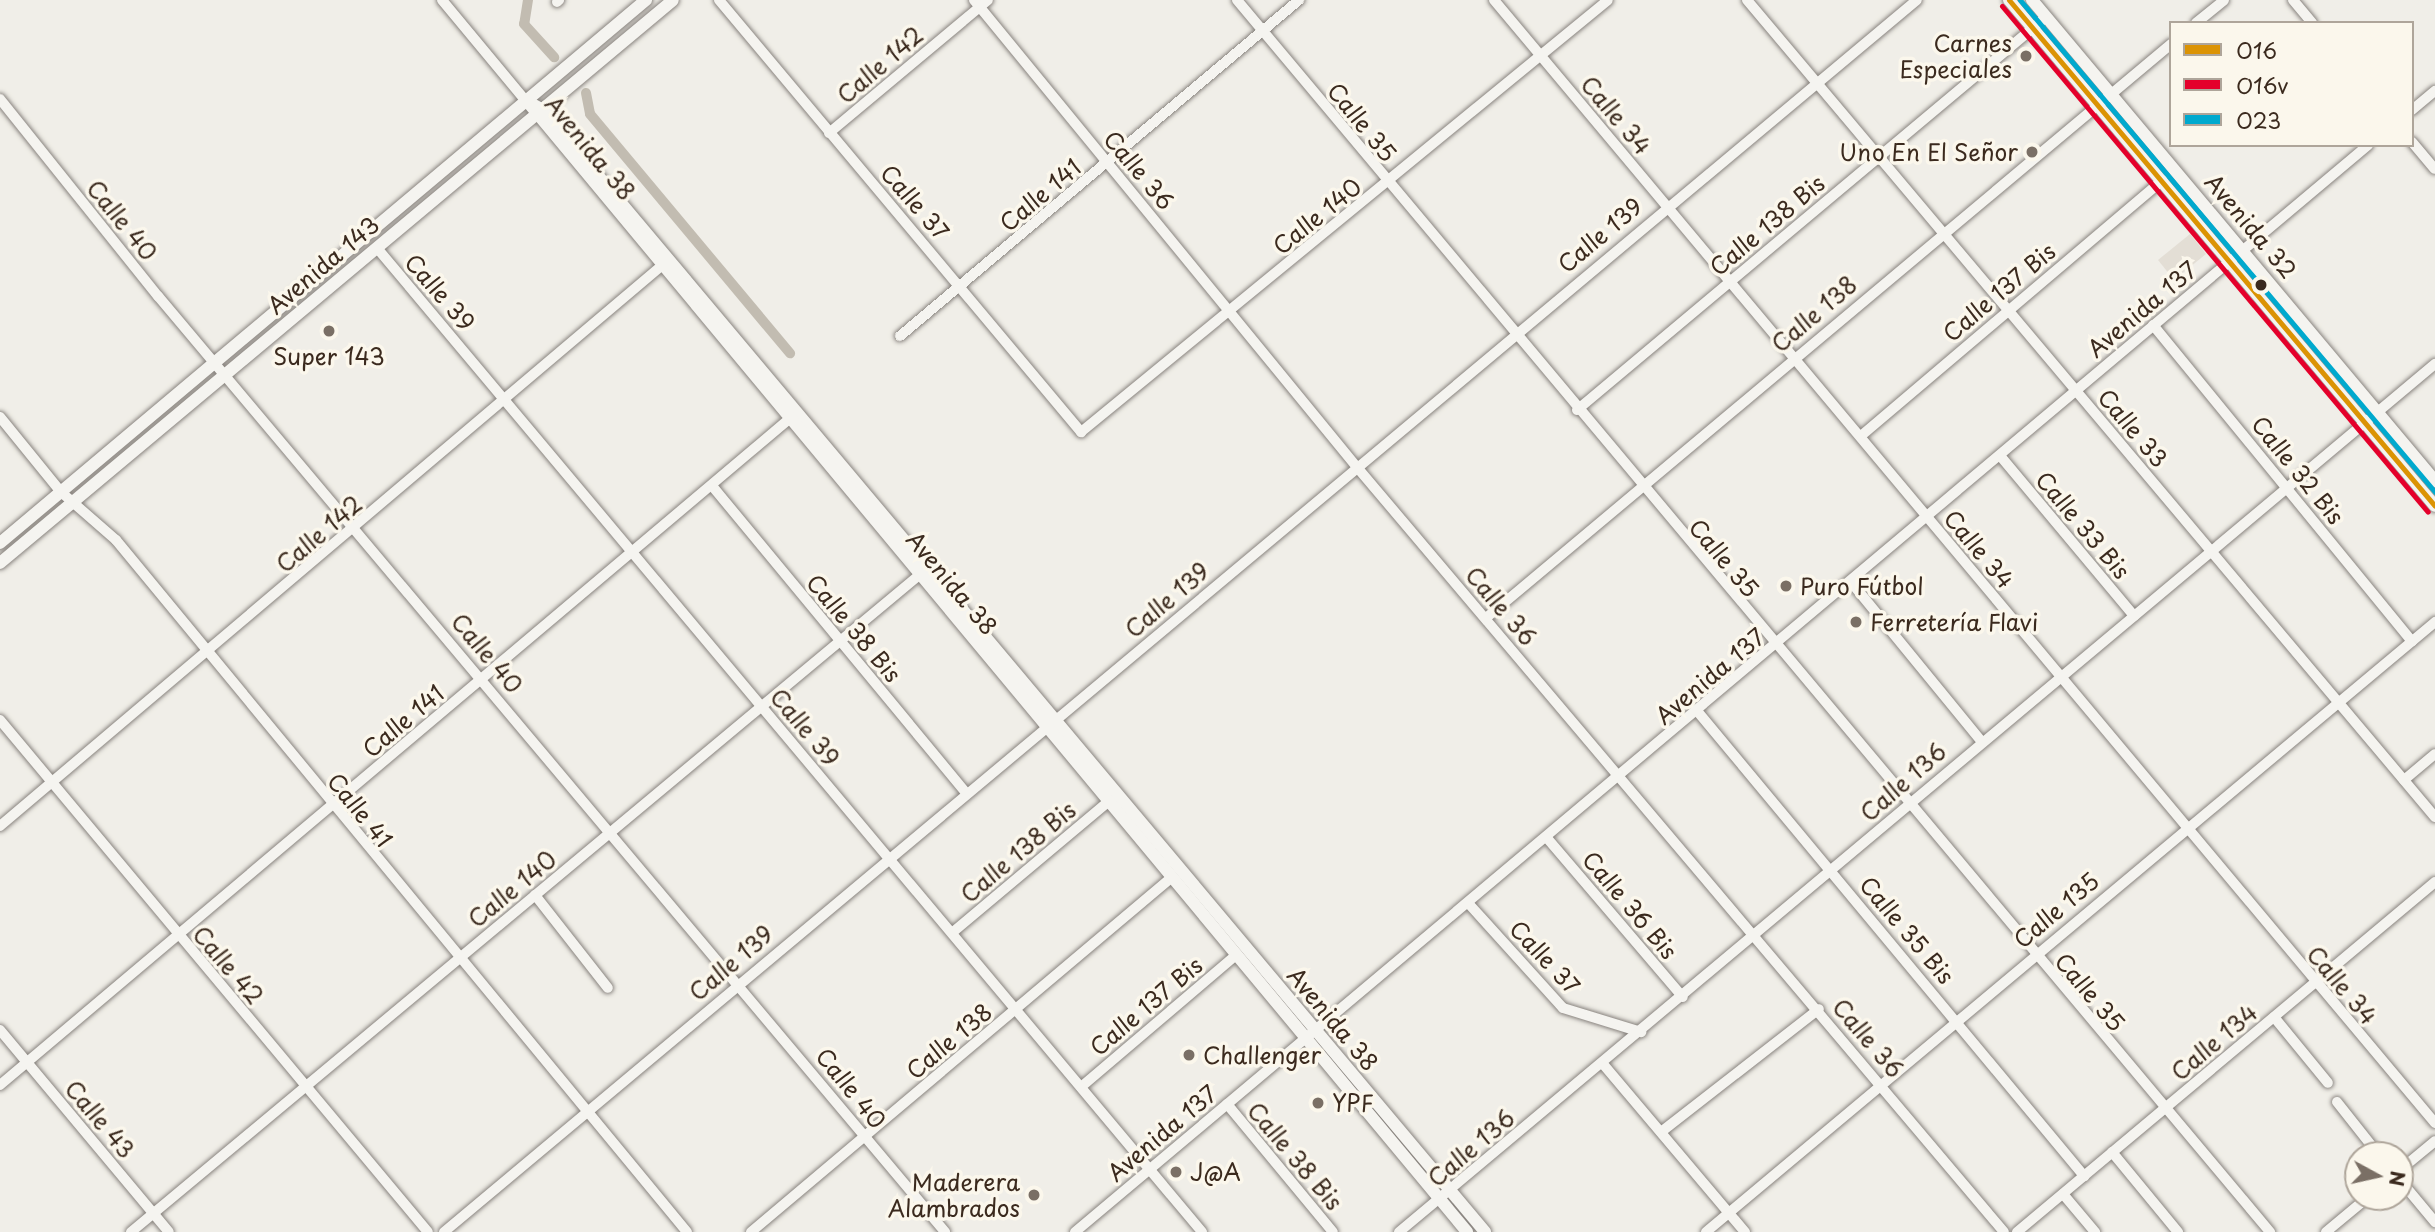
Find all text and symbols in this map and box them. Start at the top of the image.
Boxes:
street label: Calle 142 [831,21,929,109]
legend [2169,21,2414,147]
place label: Carnes Especiales [1899,29,2012,83]
text: O16 [2236,34,2277,66]
marker: Carnes Especiales [2018,48,2034,64]
text: O16v [2236,69,2288,101]
street label: Calle 34 [1575,70,1657,160]
street label: Calle 35 [1322,77,1402,167]
street label: Avenida 38 [540,91,640,205]
text: O23 [2236,104,2281,136]
street label: Calle 36 [1098,125,1180,215]
place label: Uno En El Señor [1838,138,2018,166]
marker: Uno En El Señor [2024,144,2040,160]
street label: Calle 141 [994,153,1086,237]
street label: Calle 37 [875,159,955,245]
street label: Calle 138 Bis [1703,168,1831,282]
street label: Avenida 32 [2200,169,2302,283]
street label: Calle 140 [1267,172,1367,260]
street label: Calle 40 [81,174,163,266]
street label: Calle 139 [1552,192,1648,278]
street label: Avenida 143 [262,211,384,319]
street label: Calle 137 Bis [1936,236,2062,348]
street label: Calle 39 [400,248,480,336]
street label: Avenida 137 [2082,256,2202,362]
street label: Calle 138 [1766,270,1862,358]
unlabelled marker [2254,278,2268,292]
marker: Super 143 [321,323,337,339]
place label: Super 143 [273,342,385,370]
street label: Calle 33 [2092,383,2174,473]
street label: Calle 32 Bis [2245,409,2351,531]
street label: Calle 33 Bis [2030,465,2136,585]
street label: Calle 142 [270,490,368,578]
street label: Calle 34 [1938,504,2020,594]
street label: Calle 35 [1684,514,1764,602]
street label: Avenida 38 [901,526,1003,640]
street label: Calle 139 [1119,557,1215,643]
street label: Calle 36 [1460,561,1542,651]
street label: Calle 38 Bis [801,568,907,688]
place label: Puro Fútbol [1800,572,1925,600]
marker: Puro Fútbol [1778,578,1794,594]
street label: Calle 40 [446,608,528,698]
place label: Ferretería Flavi [1870,608,2040,636]
marker: Ferretería Flavi [1848,614,1864,630]
street label: Avenida 137 [1650,623,1770,729]
street label: Calle 141 [357,679,449,763]
street label: Calle 39 [765,683,845,771]
street label: Calle 136 [1854,737,1952,827]
street label: Calle 41 [322,767,398,853]
street label: Calle 138 Bis [954,795,1082,909]
street label: Calle 140 [462,845,562,933]
street label: Calle 36 Bis [1576,845,1684,965]
street label: Calle 135 [2008,866,2104,954]
street label: Calle 35 Bis [1854,870,1960,990]
street label: Calle 37 [1504,915,1586,999]
street label: Calle 42 [187,920,269,1010]
street label: Calle 139 [683,920,779,1006]
street label: Calle 34 [2301,940,2383,1030]
street label: Calle 35 [2050,948,2130,1036]
street label: Calle 137 Bis [1083,950,1209,1062]
street label: Avenida 38 [1282,962,1384,1076]
street label: Calle 36 [1827,993,1909,1083]
street label: Calle 138 [901,997,997,1085]
street label: Calle 134 [2165,998,2263,1086]
place label: Challenger [1203,1041,1321,1069]
street label: Calle 40 [810,1042,892,1134]
marker: Challenger [1181,1047,1197,1063]
street label: Calle 43 [59,1074,141,1164]
street label: Avenida 137 [1102,1080,1222,1186]
place label: YPF [1332,1089,1374,1117]
marker: YPF [1310,1095,1326,1111]
street label: Calle 38 Bis [1242,1096,1348,1216]
street label: Calle 136 [1422,1104,1520,1192]
north arrow [2344,1141,2414,1211]
place label: J@A [1190,1158,1241,1186]
marker: J@A [1168,1164,1184,1180]
place label: Maderera Alambrados [888,1168,1020,1222]
text: N [2383,1169,2413,1188]
marker: Maderera Alambrados [1026,1187,1042,1203]

